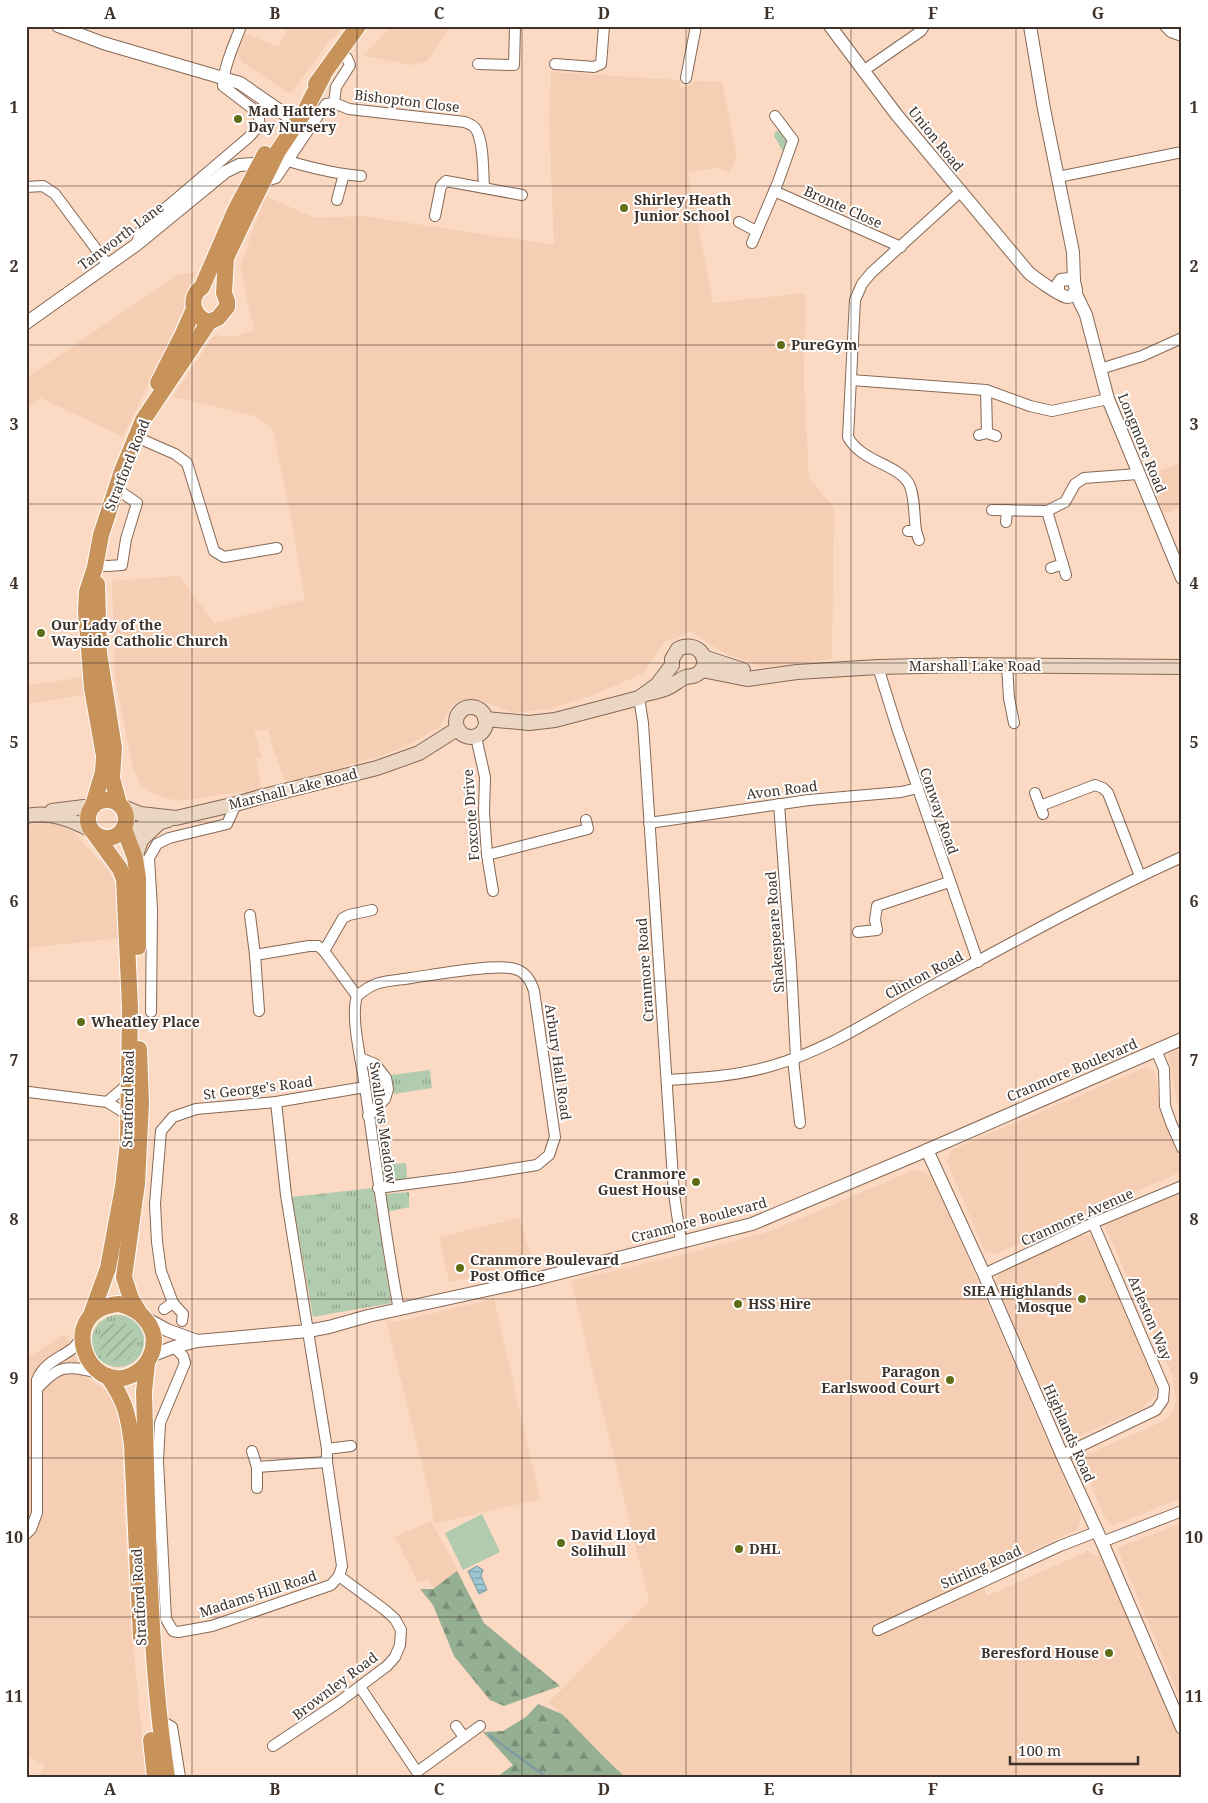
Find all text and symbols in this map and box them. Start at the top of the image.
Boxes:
text: A [104,2,117,24]
text: B [270,2,281,24]
text: C [434,2,445,24]
text: D [598,2,610,24]
text: E [764,2,774,24]
text: F [928,2,938,24]
text: G [1092,2,1104,24]
street label: Bishopton Close [353,85,461,116]
text: 1 [9,96,19,118]
text: 1 [1189,96,1199,118]
place label: Mad Hatters Day Nursery [248,101,337,136]
street label: Union Road [904,102,969,175]
marker: Mad Hatters Day Nursery [232,113,244,125]
street label: Bronte Close [801,181,885,232]
place label: Shirley Heath Junior School [633,190,731,225]
street label: Tanworth Lane [74,197,167,274]
marker: Shirley Heath Junior School [618,202,630,214]
text: 2 [9,255,19,277]
text: 2 [1189,255,1199,277]
place label: PureGym [791,335,857,354]
marker: PureGym [775,339,787,351]
street label: Longmore Road [1114,390,1171,496]
text: 3 [9,413,19,435]
text: 3 [1189,413,1199,435]
street label: Stratford Road [99,416,154,514]
text: 4 [9,572,19,594]
text: 4 [1189,572,1199,594]
place label: Our Lady of the Wayside Catholic Church [51,615,228,650]
marker: Our Lady of the Wayside Catholic Church [35,627,47,639]
street label: Marshall Lake Road [909,656,1042,675]
text: 5 [9,731,19,753]
text: 5 [1189,731,1199,753]
street label: Marshall Lake Road [226,763,360,814]
street label: Conway Road [916,765,963,857]
street label: Foxcote Drive [458,769,483,861]
street label: Avon Road [745,776,819,803]
street label: Shakespeare Road [761,870,788,993]
text: 6 [9,890,19,912]
text: 6 [1189,890,1199,912]
street label: Cranmore Road [631,917,658,1023]
street label: Clinton Road [881,946,966,1003]
street label: Arbury Hall Road [541,1003,576,1122]
place label: Wheatley Place [91,1012,200,1031]
marker: Wheatley Place [75,1016,87,1028]
street label: Cranmore Boulevard [1004,1033,1140,1106]
text: 7 [9,1049,19,1071]
text: 7 [1189,1049,1199,1071]
street label: Stratford Road [117,1050,138,1148]
street label: Swallows Meadow [365,1060,402,1186]
street label: St George's Road [202,1071,314,1104]
place label: Cranmore Guest House [598,1164,686,1199]
marker: Cranmore Guest House [690,1176,702,1188]
street label: Cranmore Avenue [1018,1183,1136,1250]
street label: Cranmore Boulevard [629,1192,769,1247]
text: 8 [9,1208,19,1230]
text: 8 [1189,1208,1199,1230]
place label: Cranmore Boulevard Post Office [470,1250,619,1285]
marker: Cranmore Boulevard Post Office [454,1262,466,1274]
street label: Arleston Way [1124,1273,1177,1363]
place label: SIEA Highlands Mosque [963,1281,1072,1316]
marker: SIEA Highlands Mosque [1076,1293,1088,1305]
place label: HSS Hire [748,1294,811,1313]
marker: HSS Hire [732,1298,744,1310]
place label: Paragon Earlswood Court [821,1362,940,1397]
text: 9 [9,1367,19,1389]
text: 9 [1189,1367,1199,1389]
marker: Paragon Earlswood Court [944,1374,956,1386]
street label: Highlands Road [1039,1381,1100,1485]
place label: David Lloyd Solihull [571,1525,656,1560]
text: 10 [5,1526,23,1548]
text: 10 [1185,1526,1203,1548]
marker: David Lloyd Solihull [555,1537,567,1549]
place label: DHL [749,1539,780,1558]
street label: Stirling Road [937,1540,1024,1593]
marker: DHL [733,1543,745,1555]
street label: Stratford Road [126,1547,151,1646]
street label: Madams Hill Road [197,1565,319,1621]
place label: Beresford House [981,1643,1099,1662]
street label: Brownley Road [288,1647,381,1724]
marker: Beresford House [1103,1647,1115,1659]
text: 11 [5,1685,23,1707]
text: 11 [1185,1685,1203,1707]
scale bar [1010,1733,1138,1765]
text: 100 m [1018,1740,1061,1760]
text: A [104,1778,117,1800]
text: B [270,1778,281,1800]
text: C [434,1778,445,1800]
text: D [598,1778,610,1800]
text: E [764,1778,774,1800]
text: F [928,1778,938,1800]
text: G [1092,1778,1104,1800]

